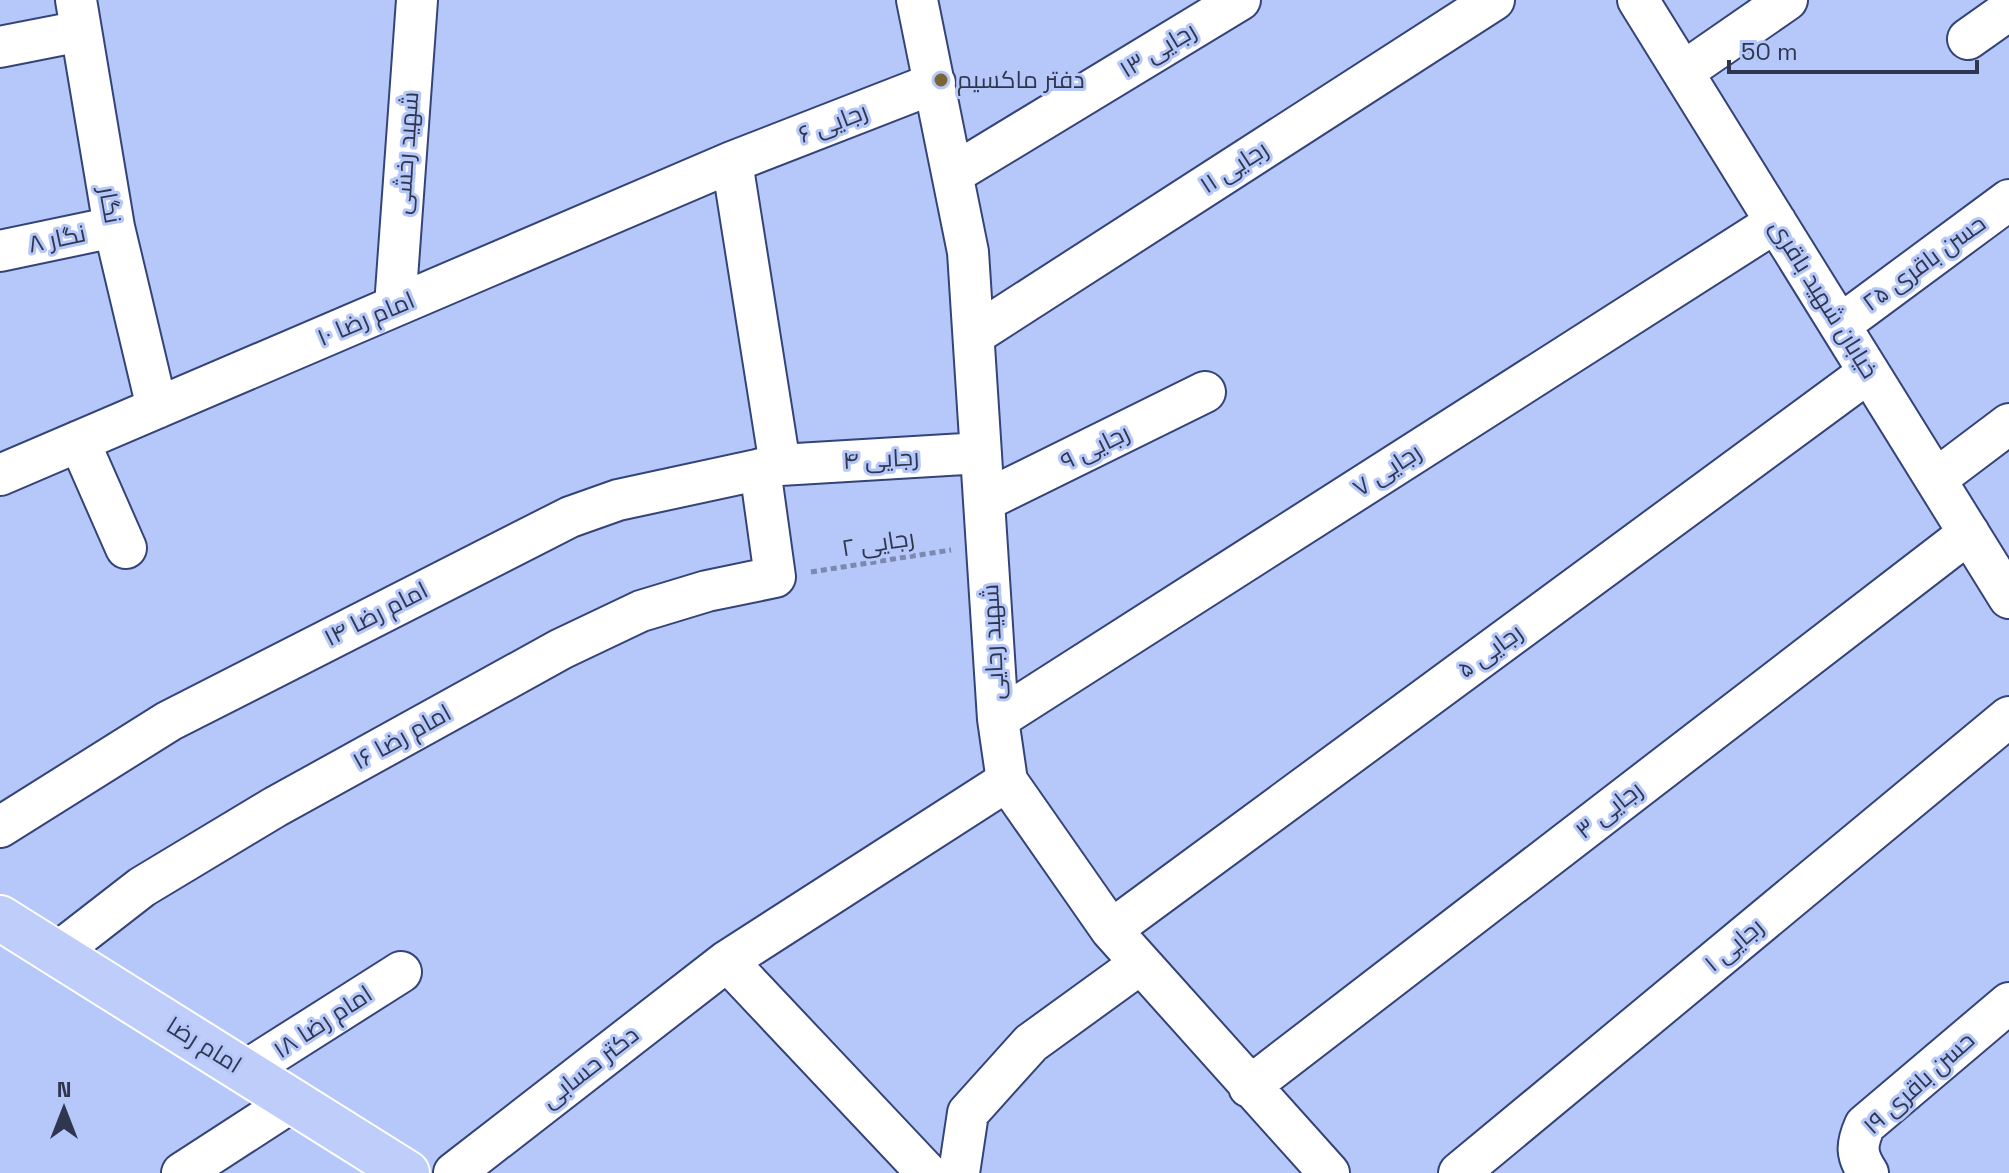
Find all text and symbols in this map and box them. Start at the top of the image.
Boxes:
street label: رجایی ۱۳ [1114,15,1202,85]
scale bar [1729,24,1977,74]
text: 50 m [1741,36,1798,67]
place label: دفتر ماکسیم [957,64,1085,96]
marker: دفتر ماکسیم [932,71,950,89]
street label: شهید رخشی [386,90,425,216]
street label: رجایی ۶ [794,95,872,150]
street label: رجایی ۱۱ [1194,133,1274,200]
street label: نگار [92,182,129,226]
street label: حسن باقری ۲۵ [1856,207,1992,318]
street label: خیابان شهید باقری [1763,214,1886,384]
street label: نگار ۸ [25,217,88,260]
street label: امام رضا ۱۰ [312,284,420,354]
street label: رجایی ۹ [1055,417,1134,476]
street label: رجایی ۷ [1347,436,1427,503]
street label: رجایی ۴ [842,441,920,476]
street label: رجایی ۲ [839,521,916,564]
street label: امام رضا ۱۴ [319,574,433,654]
street label: شهید رجایی [974,583,1011,701]
street label: رجایی ۵ [1451,616,1529,685]
street label: امام رضا ۱۶ [347,697,457,777]
street label: رجایی ۳ [1569,774,1648,845]
street label: رجایی ۱ [1698,911,1770,978]
street label: امام رضا ۱۸ [267,978,379,1066]
street label: امام رضا [160,1009,248,1081]
street label: دکتر حسابی [535,1019,645,1114]
street label: حسن باقری ۱۹ [1857,1025,1981,1141]
north arrow [24,1069,104,1149]
text: N [57,1075,71,1103]

